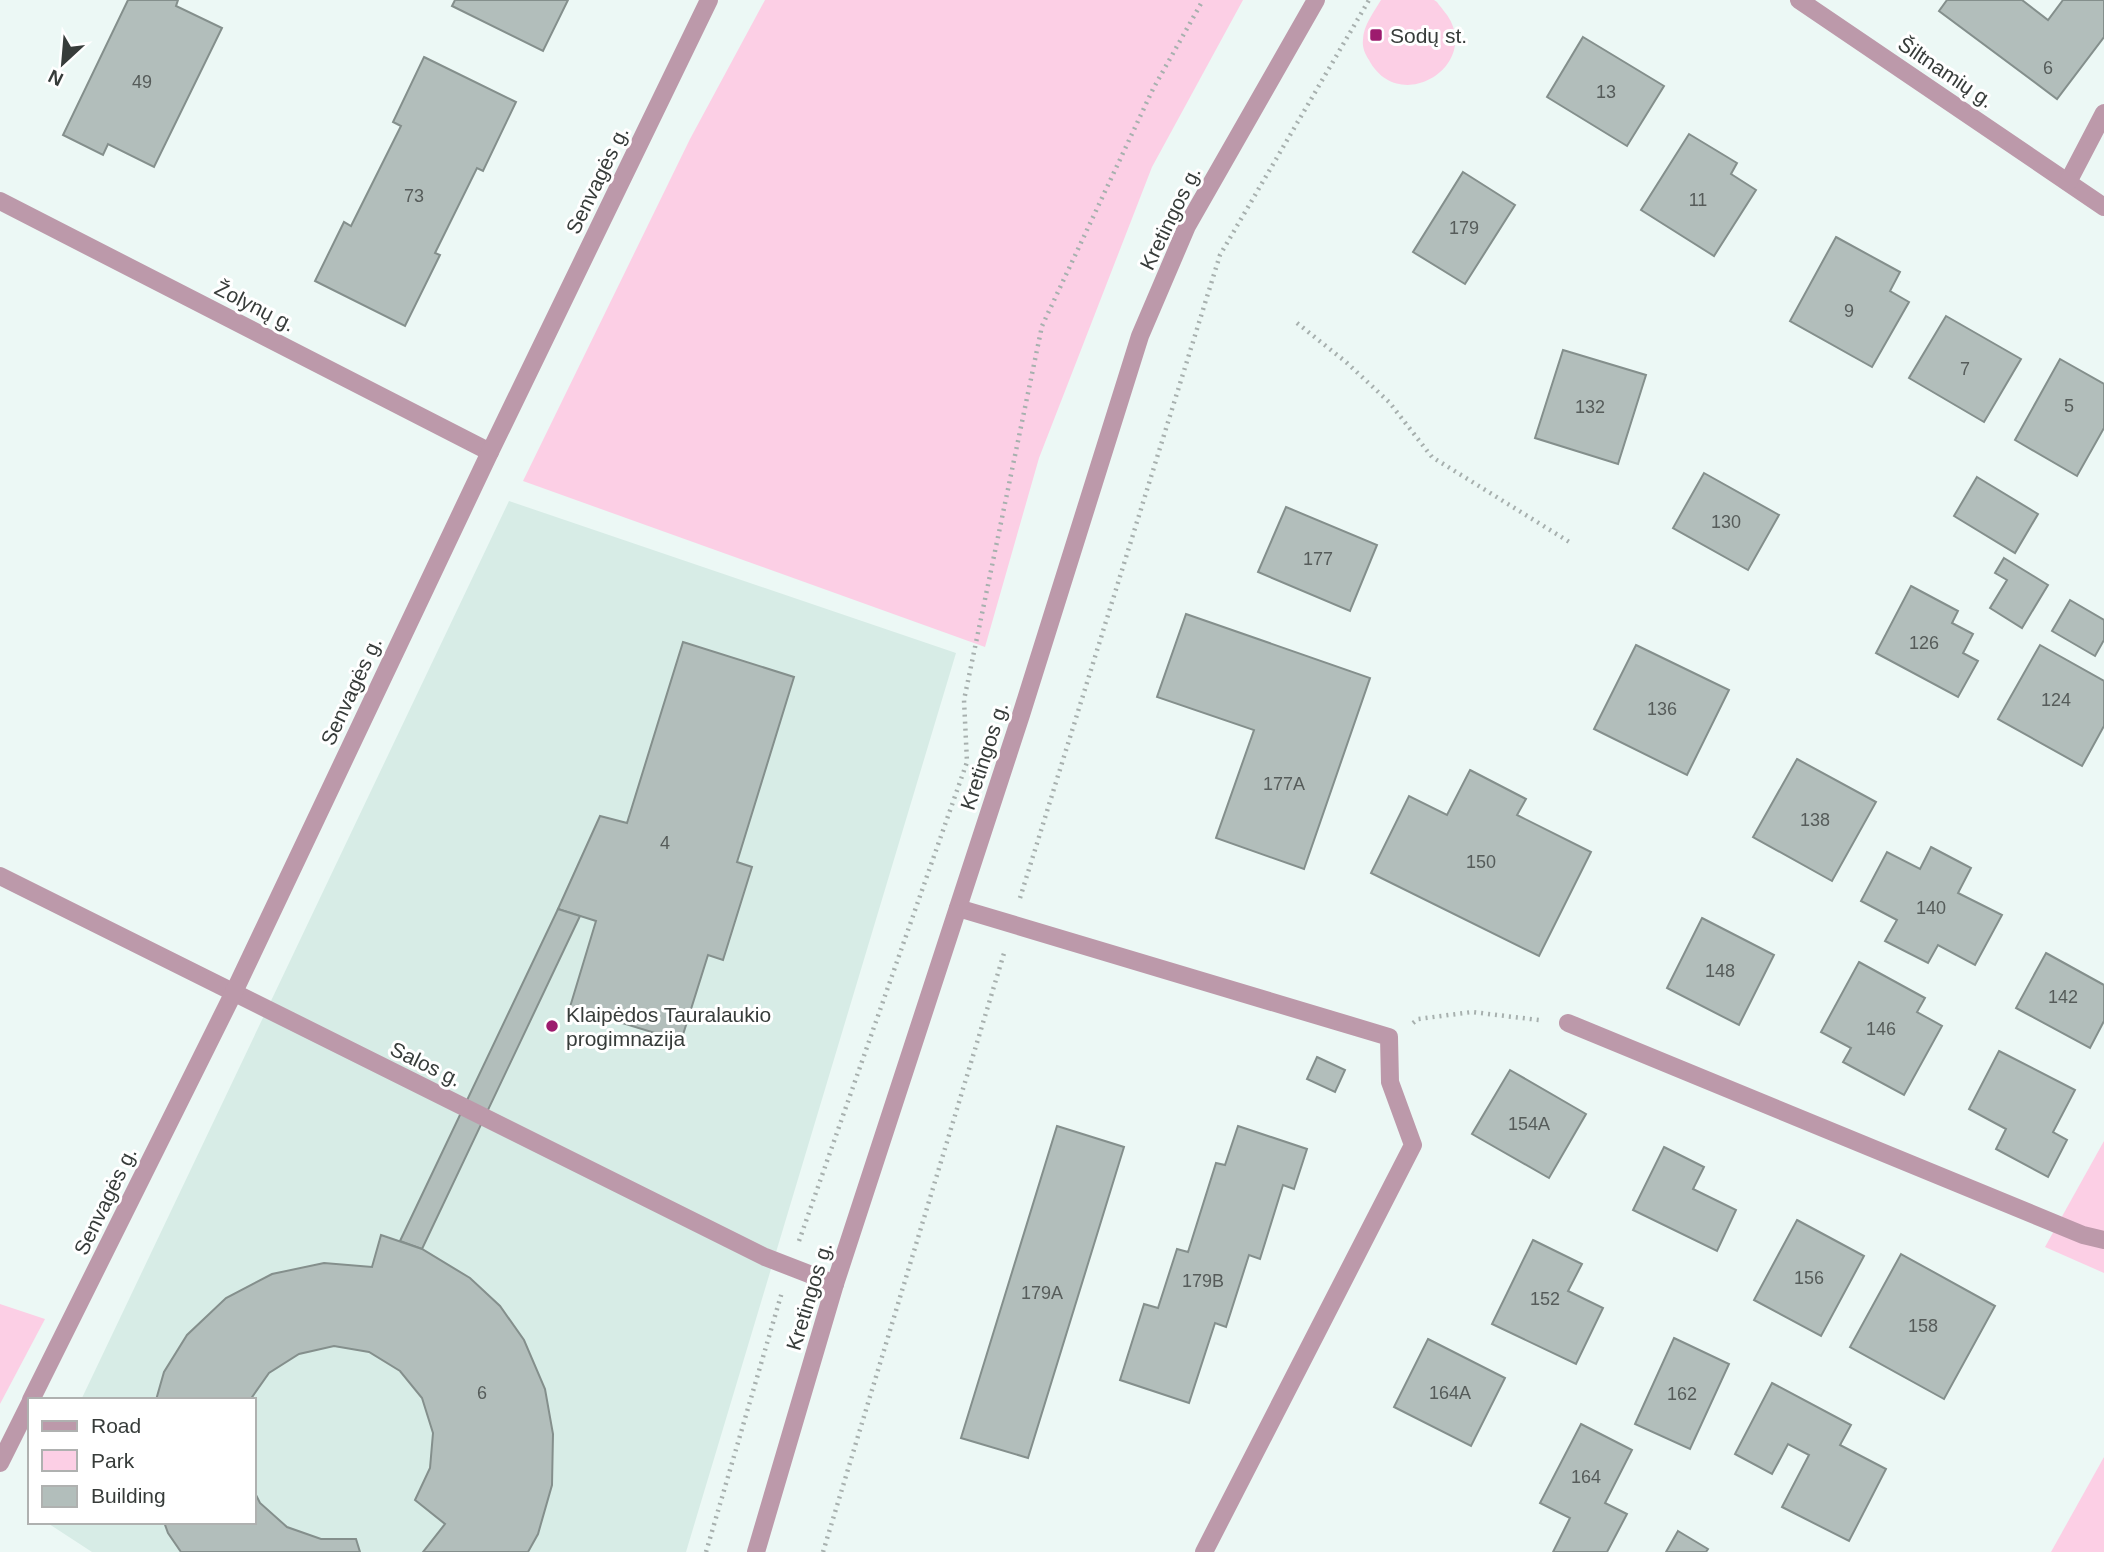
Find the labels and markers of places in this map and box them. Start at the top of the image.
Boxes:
place label: Sodų st. [1390,24,1467,47]
marker: Sodų st. [1368,27,1384,43]
place label: Klaipėdos Tauralaukio progimnazija [566,1003,771,1050]
marker: Klaipėdos Tauralaukio progimnazija [544,1018,560,1034]

